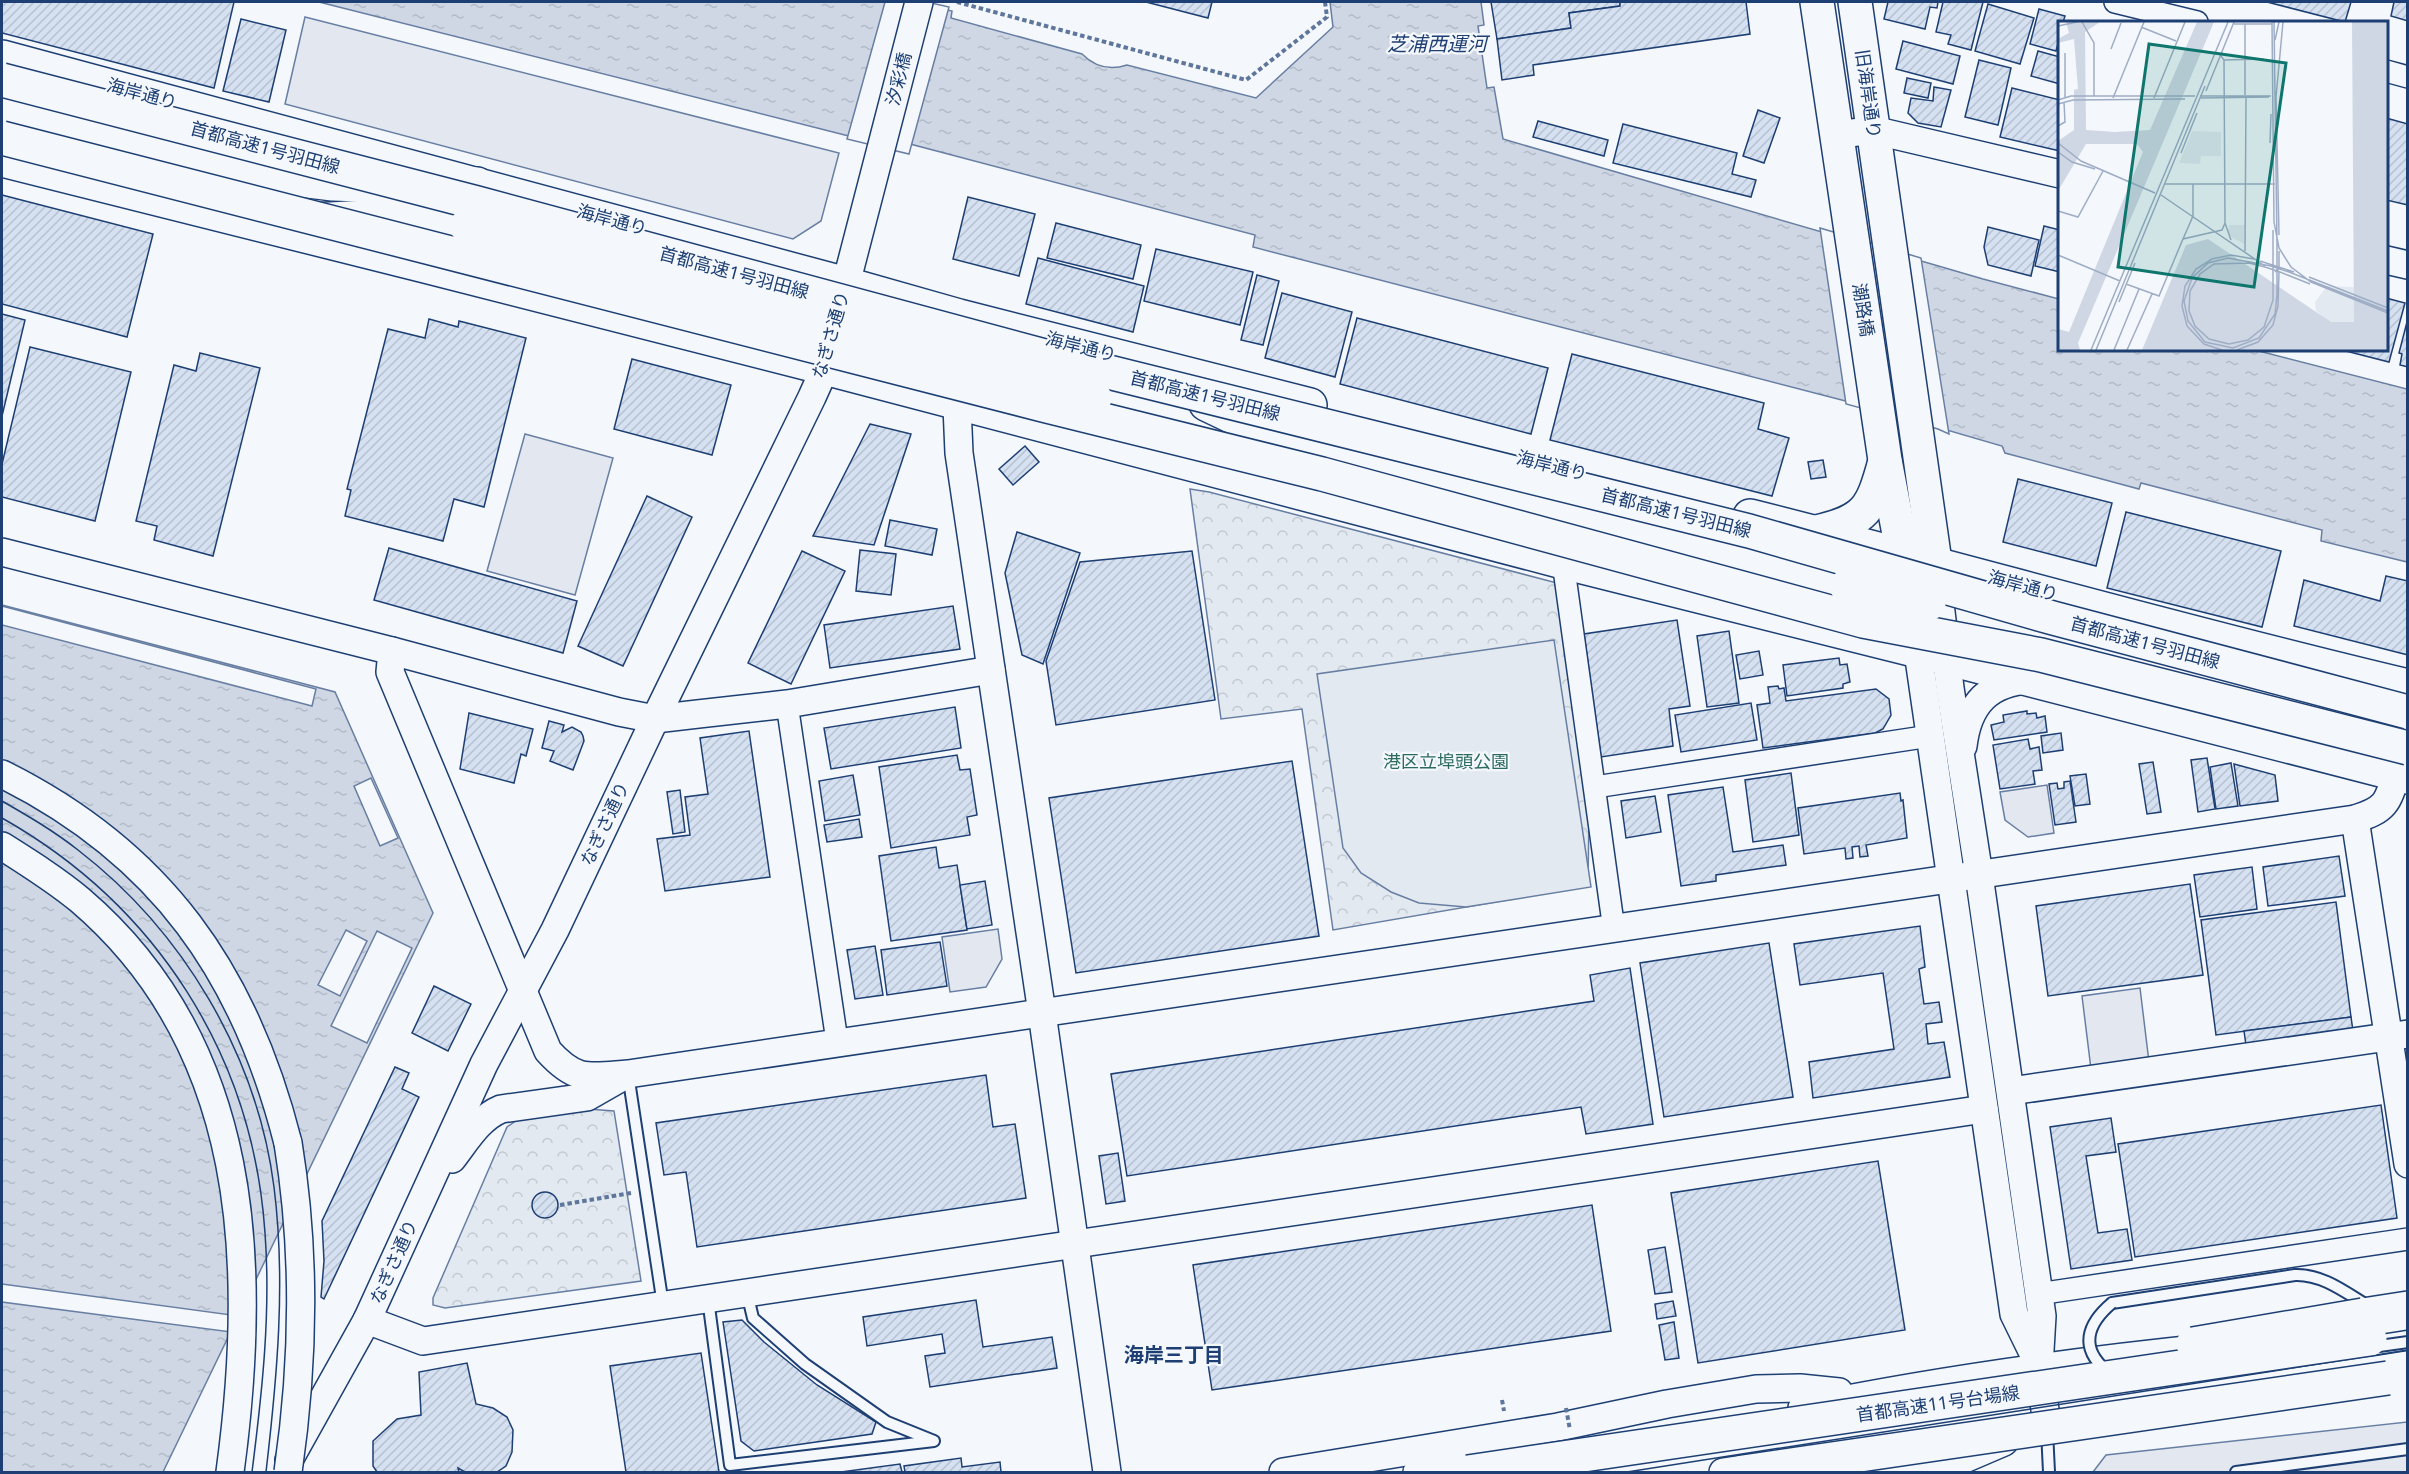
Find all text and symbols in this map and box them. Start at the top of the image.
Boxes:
inset map [2058,21,2388,351]
water label: 芝浦西運河 [1387,30,1491,57]
street label: 旧海岸通り [1851,48,1887,140]
street label: 汐彩橋 [880,50,916,108]
street label: 海岸通り [104,72,180,114]
street label: 首都高速1号羽田線 [188,115,343,179]
street label: 海岸通り [574,198,650,240]
street label: 首都高速1号羽田線 [657,240,812,304]
street label: 潮路橋 [1848,281,1880,338]
street label: なぎさ通り [806,288,854,381]
street label: 海岸通り [1043,326,1119,366]
street label: 首都高速1号羽田線 [1127,365,1283,425]
street label: 海岸通り [1514,445,1590,485]
street label: 首都高速1号羽田線 [1598,482,1754,542]
street label: 海岸通り [1985,564,2061,606]
street label: 首都高速1号羽田線 [2068,610,2223,674]
park label: 港区立埠頭公園 [1383,749,1509,773]
street label: なぎさ通り [574,778,634,869]
street label: なぎさ通り [364,1216,422,1308]
district label: 海岸三丁目 [1124,1341,1224,1368]
street label: 首都高速11号台場線 [1855,1380,2021,1426]

